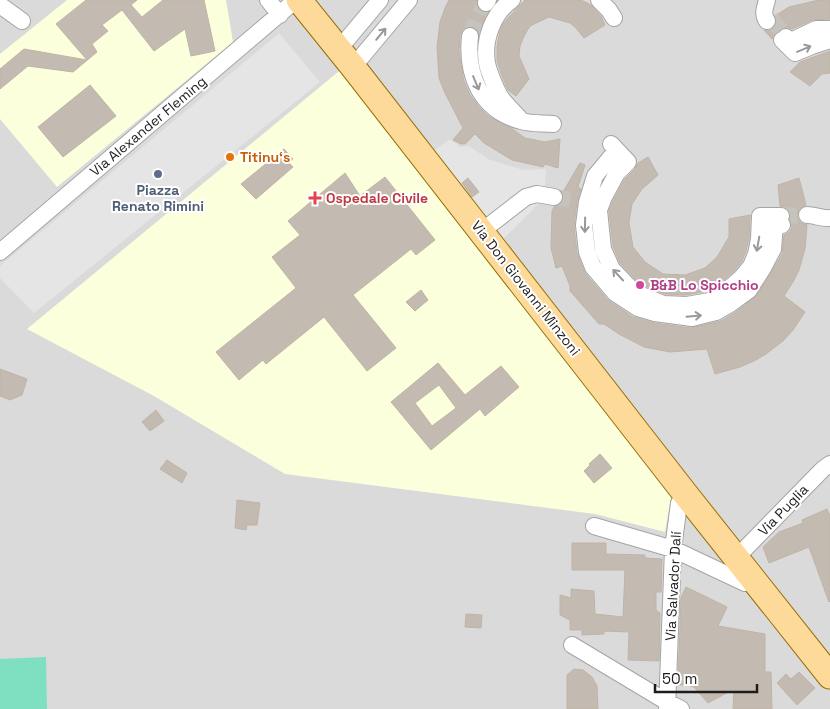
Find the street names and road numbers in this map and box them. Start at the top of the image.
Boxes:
street label: Via Alexander Fleming [86,72,210,180]
street label: Via Don Giovanni Minzoni [468,217,584,359]
street label: Via Puglia [754,481,812,539]
street label: Via Salvador Dalí [661,530,685,641]

